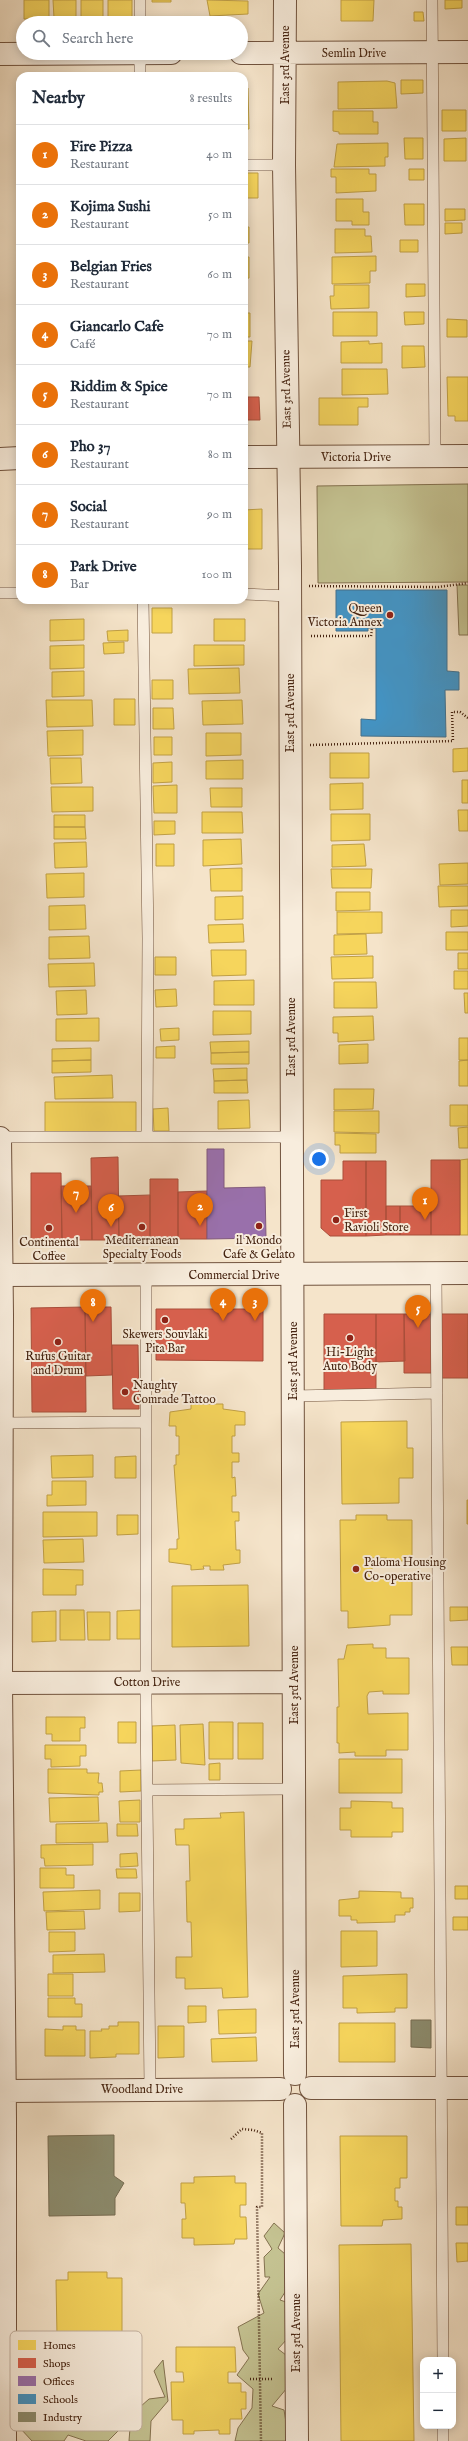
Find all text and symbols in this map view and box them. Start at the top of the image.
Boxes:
search box [16,16,248,60]
street label: East 3rd Avenue [278,25,293,105]
icon: search [30,27,52,49]
text: Search here [62,29,133,48]
street label: Semlin Drive [322,46,387,61]
text: Nearby [32,88,85,109]
text: 8 results [189,90,232,107]
text: Fire Pizza [70,137,132,156]
text: 1 [43,146,47,163]
text: 40 m [206,146,232,163]
text: Restaurant [70,156,129,173]
text: Kojima Sushi [70,197,150,216]
text: 2 [42,206,48,223]
text: 50 m [208,206,232,223]
text: Restaurant [70,216,129,233]
text: Belgian Fries [70,257,152,276]
text: 3 [43,266,47,283]
text: 60 m [207,266,232,283]
text: Restaurant [70,276,129,293]
text: Giancarlo Cafe [70,317,164,336]
text: 4 [42,326,48,343]
text: 70 m [207,326,232,343]
text: Café [70,336,96,353]
street label: East 3rd Avenue [278,349,295,429]
text: Riddim & Spice [70,377,168,396]
text: 5 [43,386,47,403]
text: 70 m [207,386,232,403]
text: Restaurant [70,396,129,413]
text: Pho 37 [70,437,111,456]
text: 6 [42,446,48,463]
text: 80 m [208,446,232,463]
street label: Victoria Drive [320,450,392,465]
text: Restaurant [70,456,129,473]
text: Social [70,497,107,516]
text: 7 [42,506,48,523]
text: 90 m [207,506,232,523]
text: Restaurant [70,516,129,533]
text: Park Drive [70,557,137,576]
text: 8 [42,566,48,583]
text: 100 m [202,566,232,583]
text: Bar [70,576,89,593]
place label: Queen Victoria Annex [307,601,383,630]
marker: Queen Victoria Annex [385,610,395,620]
street label: East 3rd Avenue [283,673,298,753]
street label: East 3rd Avenue [284,997,299,1077]
your location [309,1149,329,1169]
pin: 7 [63,1180,89,1213]
pin: 1 [412,1187,438,1220]
pin: 2 [187,1193,213,1226]
pin: 6 [98,1194,124,1227]
place label: First Ravioli Store [344,1206,409,1235]
marker: First Ravioli Store [331,1215,341,1225]
marker: il Mondo Cafe & Gelato [254,1221,264,1231]
marker: Mediterranean Specialty Foods [137,1222,147,1232]
marker: Continental Coffee [44,1223,54,1233]
place label: Mediterranean Specialty Foods [103,1233,181,1263]
place label: il Mondo Cafe & Gelato [223,1233,295,1262]
place label: Continental Coffee [19,1235,79,1264]
street label: Commercial Drive [189,1268,280,1283]
pin: 4 [210,1288,236,1321]
pin: 3 [242,1288,268,1321]
pin: 8 [80,1289,106,1322]
pin: 5 [405,1295,431,1328]
marker: Skewers Souvlaki Pita Bar [160,1315,170,1325]
street label: East 3rd Avenue [286,1321,301,1401]
place label: Skewers Souvlaki Pita Bar [123,1327,207,1356]
marker: Hi-Light Auto Body [345,1333,355,1343]
marker: Rufus Guitar and Drum [53,1337,63,1347]
place label: Hi-Light Auto Body [322,1345,377,1374]
place label: Rufus Guitar and Drum [25,1349,91,1378]
place label: Naughty Comrade Tattoo [133,1378,216,1407]
marker: Naughty Comrade Tattoo [120,1387,130,1397]
place label: Paloma Housing Co-operative [364,1555,446,1585]
marker: Paloma Housing Co-operative [351,1564,361,1574]
street label: East 3rd Avenue [287,1645,302,1725]
street label: Cotton Drive [114,1675,181,1690]
street label: East 3rd Avenue [288,1969,303,2049]
street label: Woodland Drive [101,2082,183,2097]
street label: East 3rd Avenue [289,2293,304,2373]
legend [10,2331,142,2431]
text: Homes [43,2339,76,2353]
text: Shops [43,2357,70,2371]
map controls [420,2357,456,2429]
button: + [420,2357,456,2393]
text: Offices [43,2375,74,2389]
text: Schools [43,2393,78,2407]
button: − [420,2393,456,2429]
text: Industry [43,2411,83,2425]

